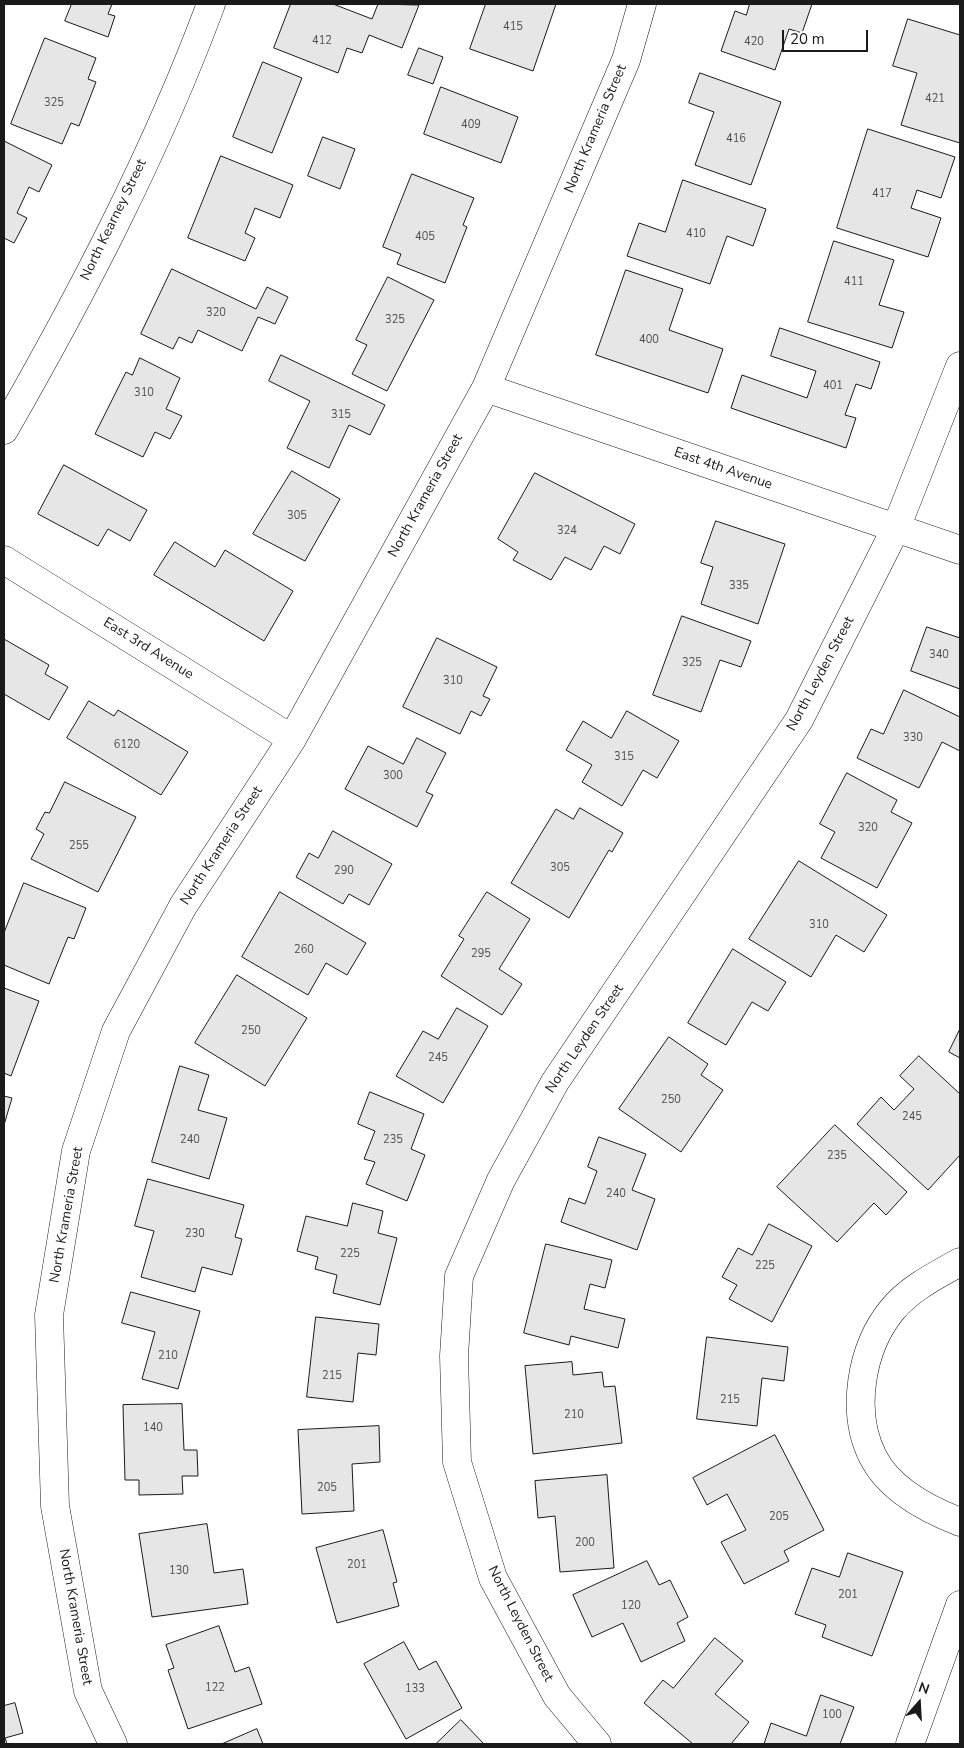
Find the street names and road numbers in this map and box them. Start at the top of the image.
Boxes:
street label: North Krameria Street [561,62,631,196]
street label: North Kearney Street [77,157,151,283]
street label: North Krameria Street [385,432,467,560]
street label: East 4th Avenue [672,444,774,494]
street label: East 3rd Avenue [100,614,196,684]
street label: North Leyden Street [784,614,858,734]
street label: North Krameria Street [177,784,267,908]
street label: North Leyden Street [542,982,628,1096]
street label: North Krameria Street [47,1146,87,1284]
street label: North Krameria Street [55,1548,95,1686]
street label: North Leyden Street [484,1563,556,1685]

